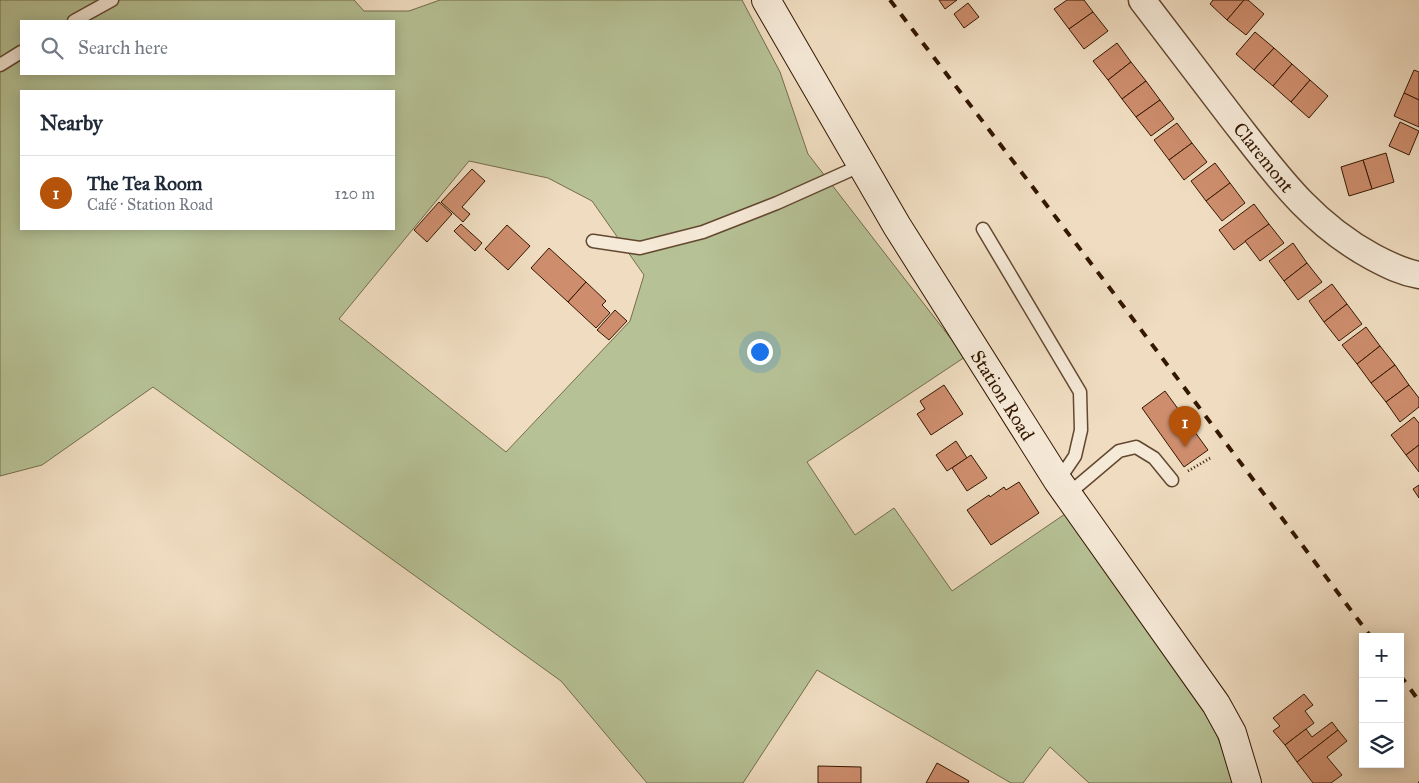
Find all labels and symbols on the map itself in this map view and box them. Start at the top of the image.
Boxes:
street label: Claremont [1228,118,1299,197]
your location [747,339,773,365]
street label: Station Road [966,346,1040,445]
pin: 1 [1169,406,1201,447]

